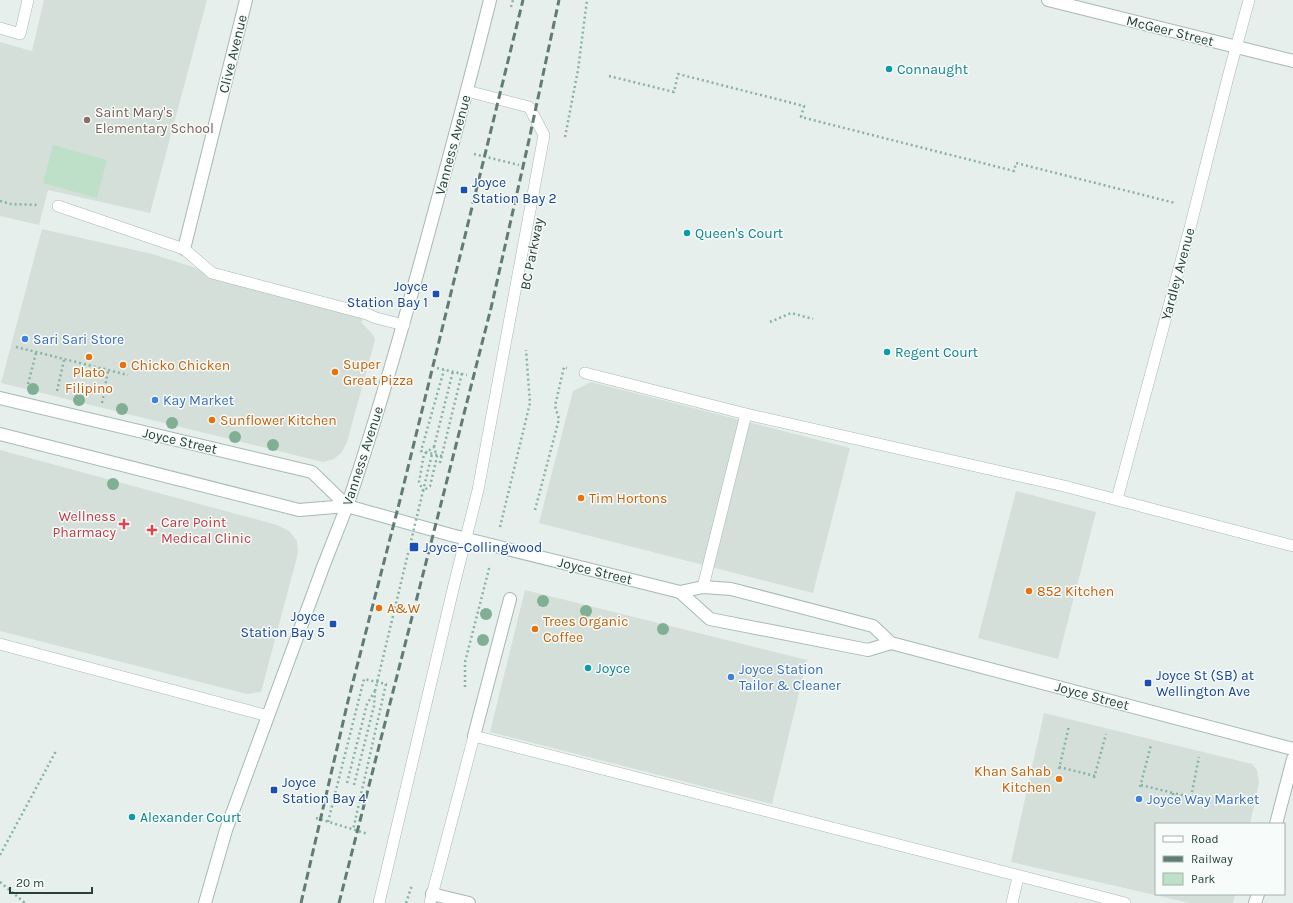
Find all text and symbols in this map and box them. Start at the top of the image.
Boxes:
street label: McGeer Street [1125,12,1215,50]
street label: Clive Avenue [215,13,251,95]
place label: Connaught [897,61,968,78]
marker: Connaught [884,64,894,74]
street label: Vanness Avenue [431,93,475,197]
place label: Saint Mary's Elementary School [95,104,214,137]
marker: Saint Mary's Elementary School [82,115,92,125]
place label: Joyce Station Bay 2 [472,174,557,207]
marker: Joyce Station Bay 2 [459,185,469,195]
street label: BC Parkway [517,216,547,292]
place label: Queen's Court [695,225,783,242]
street label: Yardley Avenue [1158,226,1198,322]
marker: Queen's Court [682,228,692,238]
place label: Joyce Station Bay 1 [347,278,428,311]
marker: Joyce Station Bay 1 [431,289,441,299]
place label: Sari Sari Store [33,331,124,348]
marker: Sari Sari Store [20,334,30,344]
place label: Regent Court [895,344,978,361]
marker: Regent Court [882,347,892,357]
marker: Plato Filipino [84,352,94,362]
place label: Super Great Pizza [343,356,413,389]
place label: Chicko Chicken [131,357,230,374]
marker: Chicko Chicken [118,360,128,370]
place label: Plato Filipino [65,364,113,397]
marker: Super Great Pizza [330,367,340,377]
place label: Kay Market [163,392,234,409]
marker: Kay Market [150,395,160,405]
street label: Vanness Avenue [339,404,387,508]
place label: Sunflower Kitchen [220,412,337,429]
marker: Sunflower Kitchen [207,415,217,425]
street label: Joyce Street [141,424,219,458]
place label: Tim Hortons [589,490,667,507]
marker: Tim Hortons [576,493,586,503]
place label: Wellness Pharmacy [52,508,116,541]
place label: Care Point Medical Clinic [161,514,251,547]
marker: Wellness Pharmacy [119,519,129,529]
marker: Care Point Medical Clinic [146,524,158,536]
place label: Joyce–Collingwood [423,539,542,556]
marker: Joyce–Collingwood [408,541,420,553]
street label: Joyce Street [556,554,634,588]
place label: 852 Kitchen [1037,583,1114,600]
marker: 852 Kitchen [1024,586,1034,596]
place label: A&W [387,600,421,617]
marker: A&W [374,603,384,613]
place label: Joyce Station Bay 5 [241,608,325,641]
place label: Trees Organic Coffee [543,613,628,646]
marker: Joyce Station Bay 5 [328,619,338,629]
marker: Trees Organic Coffee [530,624,540,634]
place label: Joyce [596,660,630,677]
place label: Joyce Station Tailor & Cleaner [739,661,842,694]
marker: Joyce [583,663,593,673]
place label: Joyce St (SB) at Wellington Ave [1156,667,1254,700]
marker: Joyce Station Tailor & Cleaner [726,672,736,682]
street label: Joyce Street [1053,678,1131,714]
marker: Joyce St (SB) at Wellington Ave [1143,678,1153,688]
place label: Khan Sahab Kitchen [974,763,1051,796]
place label: Joyce Station Bay 4 [282,774,367,807]
marker: Khan Sahab Kitchen [1054,774,1064,784]
marker: Joyce Station Bay 4 [269,785,279,795]
place label: Joyce Way Market [1147,791,1259,808]
marker: Joyce Way Market [1134,794,1144,804]
place label: Alexander Court [140,809,241,826]
marker: Alexander Court [127,812,137,822]
legend [1155,823,1285,895]
text: Road [1191,832,1219,846]
text: Railway [1191,852,1233,866]
scale bar [10,869,92,895]
text: Park [1191,872,1216,886]
text: 20 m [16,876,44,890]

